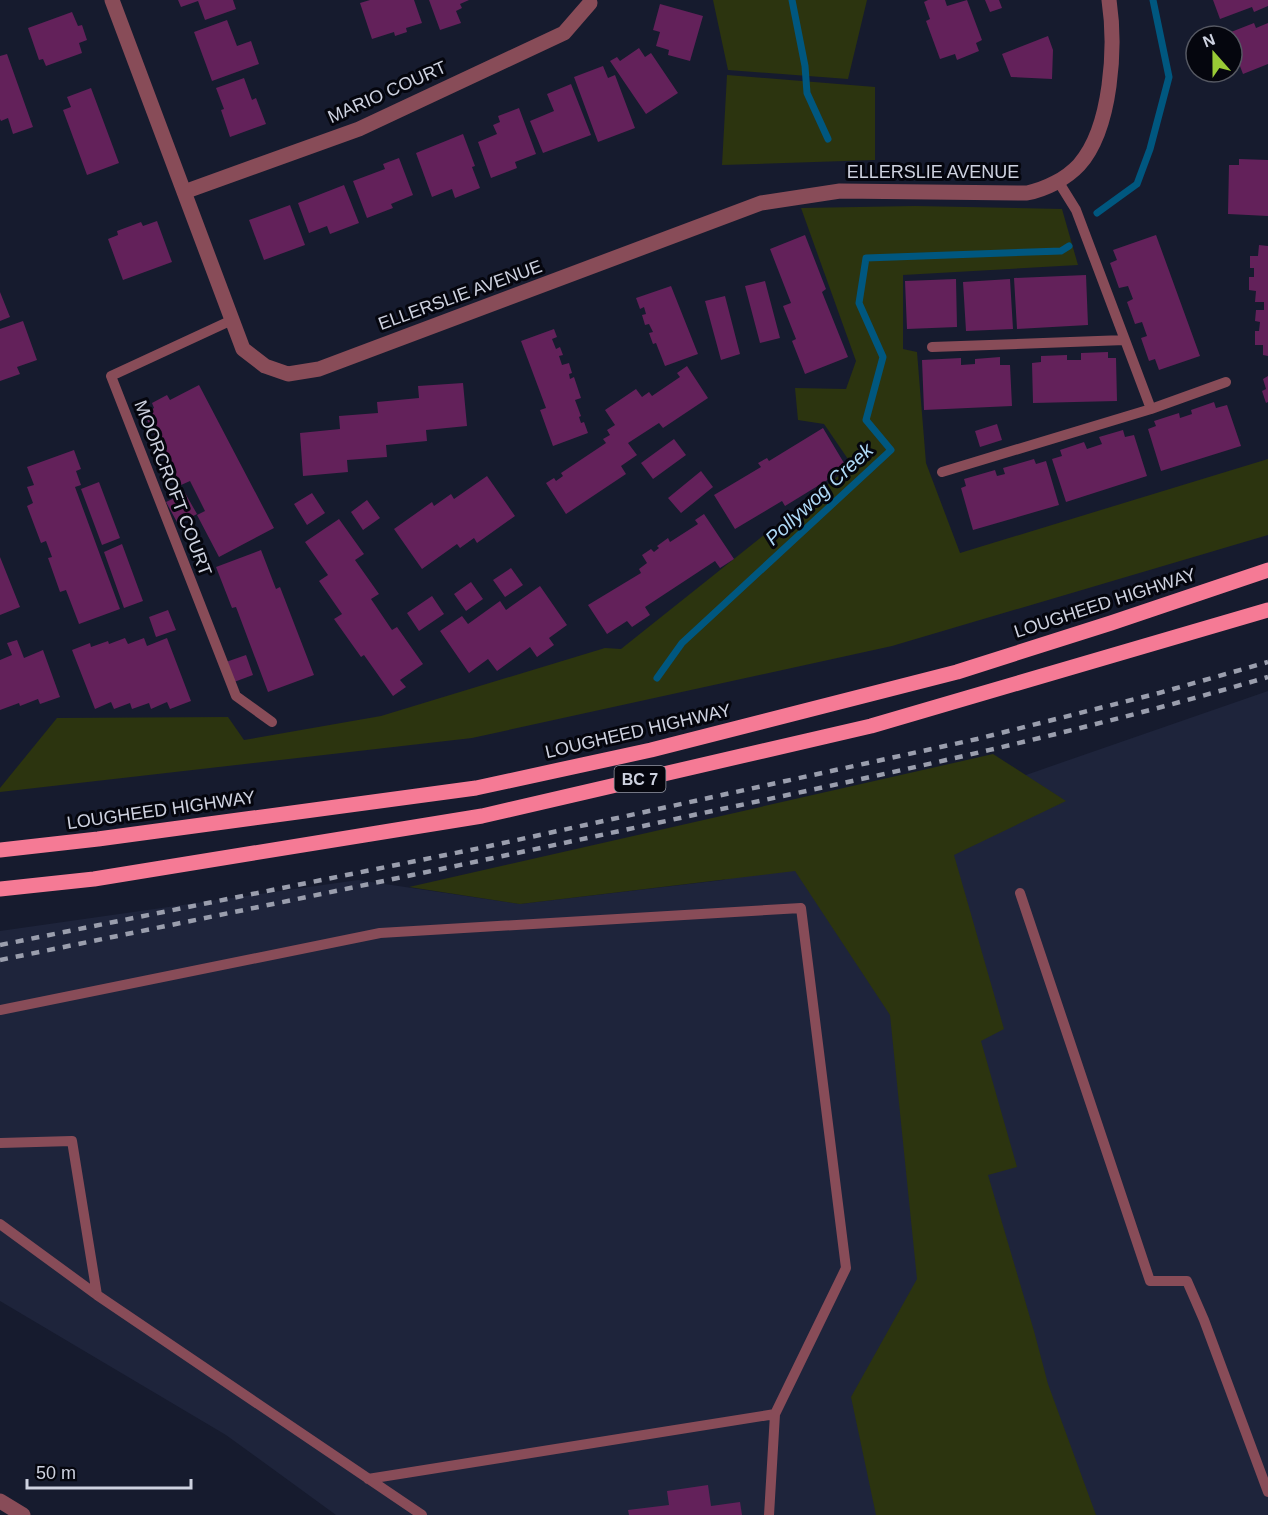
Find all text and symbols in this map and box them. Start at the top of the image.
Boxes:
north arrow [1184,24,1244,84]
text: N [1200,30,1217,50]
street label: MARIO COURT [325,57,449,127]
street label: ELLERSLIE AVENUE [847,162,1019,182]
street label: ELLERSLIE AVENUE [375,256,545,334]
street label: MOORCROFT COURT [130,397,216,579]
water label: Pollywog Creek [761,438,878,549]
street label: LOUGHEED HIGHWAY [1012,564,1198,642]
street label: LOUGHEED HIGHWAY [543,700,733,762]
road number: BC 7 [614,766,666,792]
street label: LOUGHEED HIGHWAY [66,787,256,833]
scale bar [27,1452,190,1490]
text: 50 m [36,1463,76,1483]

